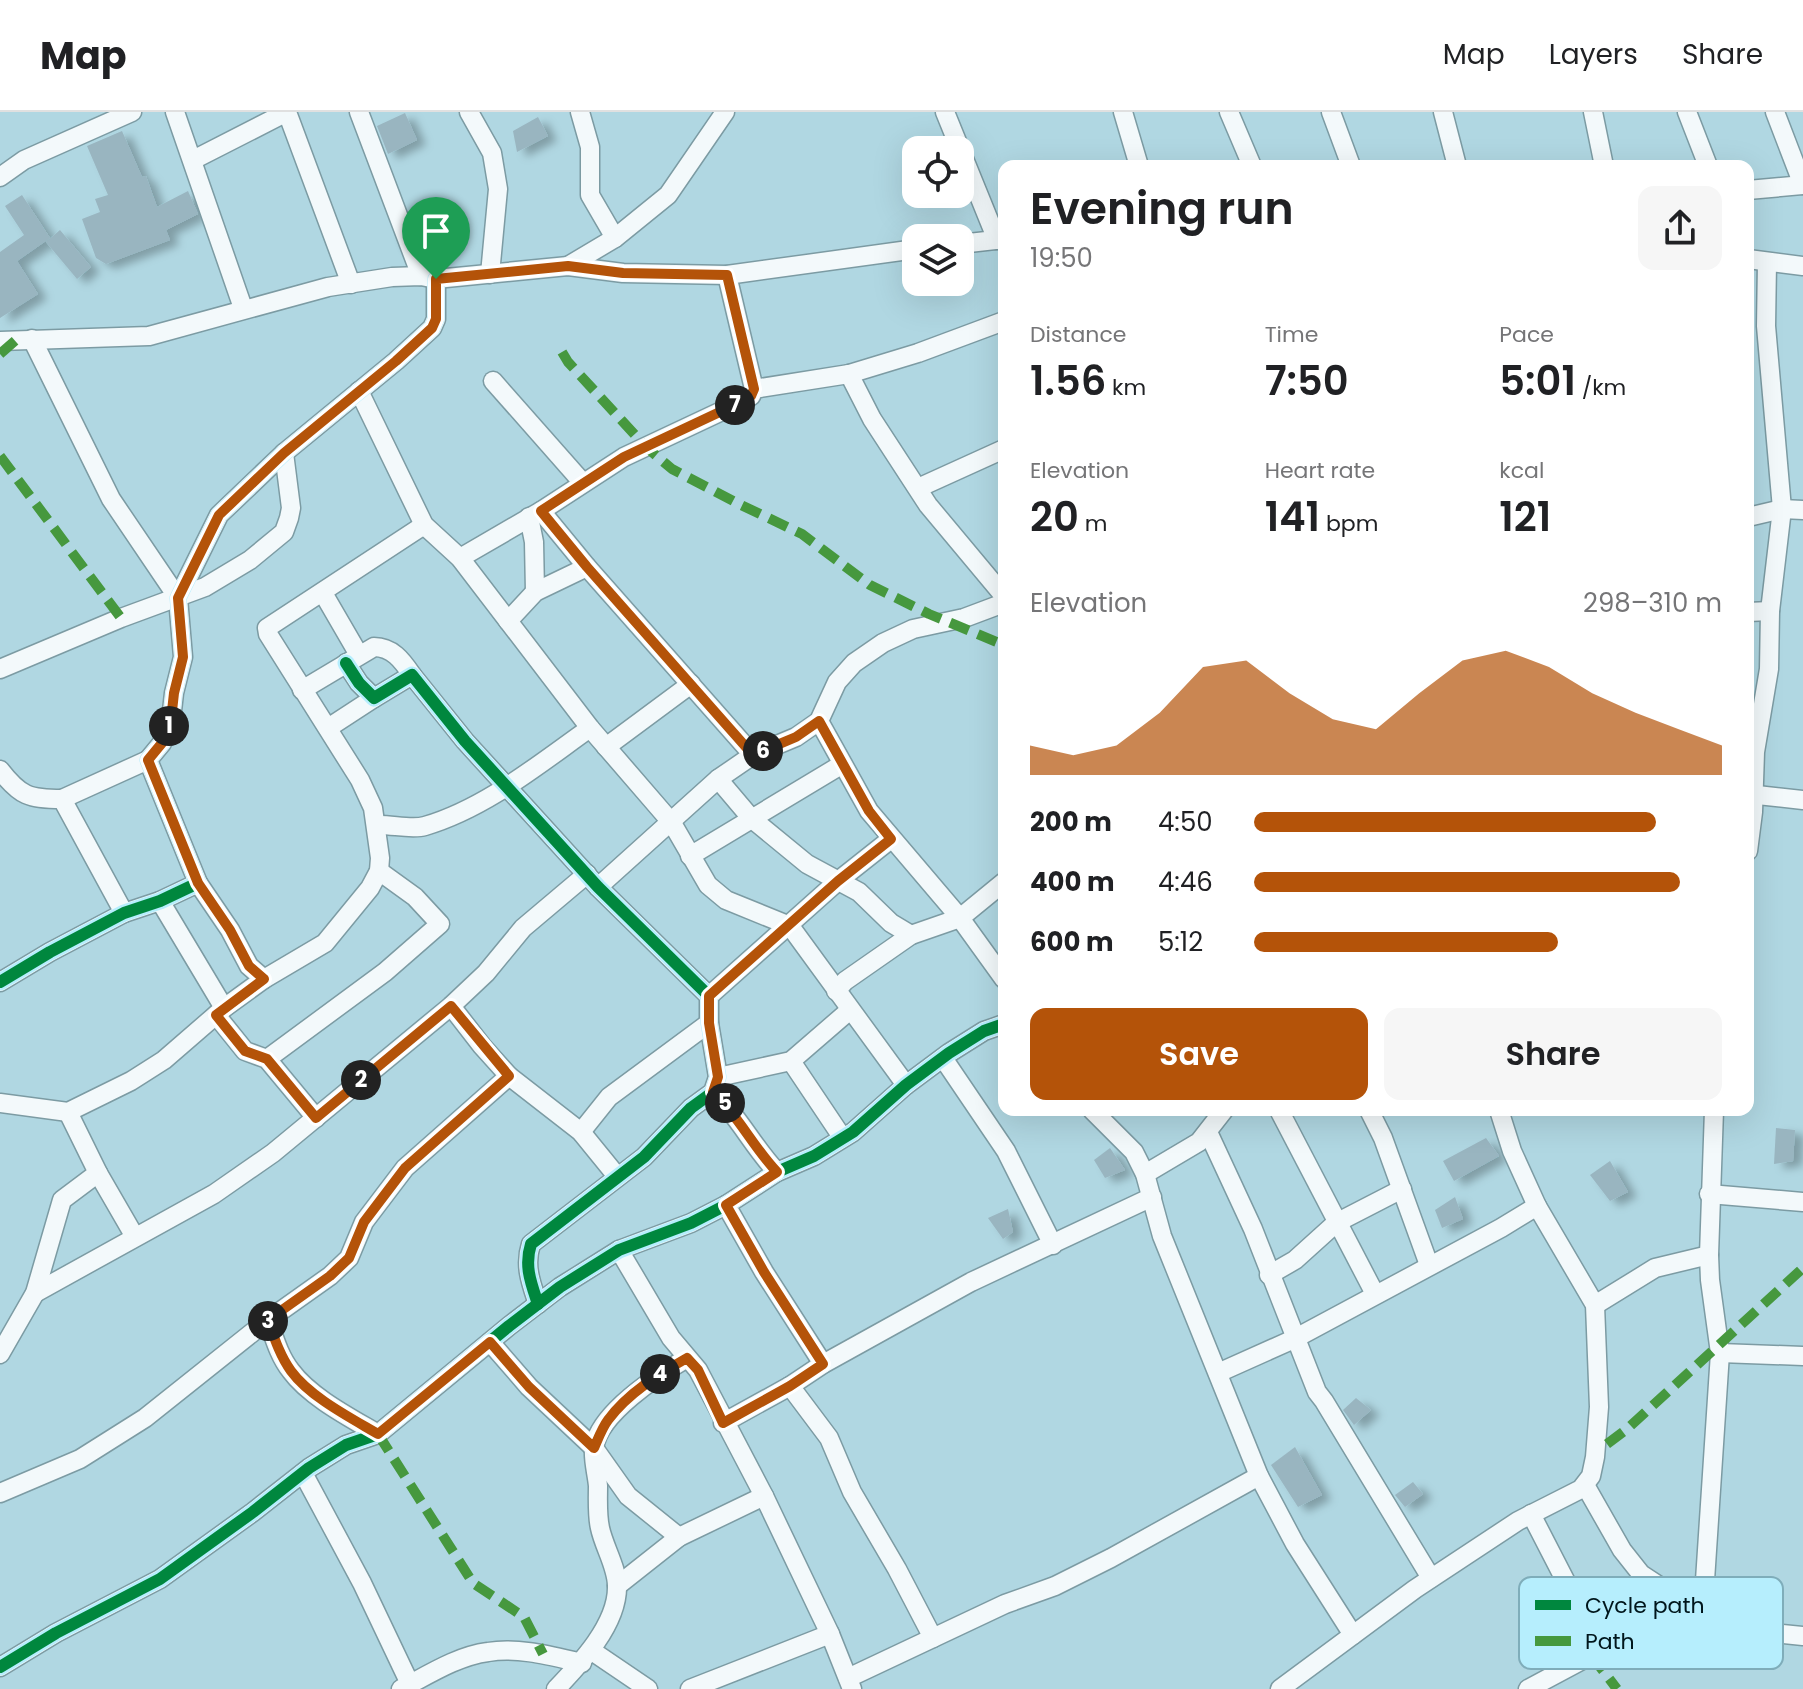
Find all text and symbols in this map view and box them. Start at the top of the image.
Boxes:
text: Map [40,29,127,82]
text: Map [1443,35,1505,74]
text: Layers [1549,35,1638,74]
text: Share [1682,35,1763,74]
map controls [902,136,974,296]
button: locate [902,136,974,208]
text: Evening run [1030,178,1294,239]
button: share [1638,186,1722,270]
pin [402,197,470,279]
icon: arrive [414,209,458,253]
button: layers [902,224,974,296]
text: 19:50 [1030,240,1093,276]
text: Distance [1030,319,1126,350]
text: Time [1265,319,1318,350]
text: Pace [1499,319,1554,350]
text: 1.56 [1030,353,1106,409]
text: 7:50 [1265,353,1349,409]
text: 5:01 [1499,353,1576,409]
text: km [1106,372,1146,403]
text: /km [1576,372,1626,403]
pin: 7 [715,385,755,425]
text: 7 [729,389,741,420]
text: Elevation [1030,455,1129,486]
text: Heart rate [1265,455,1375,486]
text: kcal [1499,455,1544,486]
text: 20 [1030,489,1079,545]
text: 141 [1265,489,1320,545]
text: 121 [1499,489,1551,545]
text: m [1079,508,1107,539]
text: bpm [1320,508,1378,539]
text: Elevation [1030,585,1147,621]
text: 298–310 m [1583,585,1722,621]
pin: 1 [149,706,189,746]
text: 1 [165,710,173,741]
pin: 6 [743,731,783,771]
text: 6 [756,735,770,766]
text: 200 m [1030,804,1112,840]
text: 4:50 [1158,804,1213,840]
text: 400 m [1030,864,1115,900]
text: 4:46 [1158,864,1213,900]
text: 600 m [1030,924,1114,960]
text: 5:12 [1158,924,1203,960]
button: Save [1030,1008,1368,1100]
button: Share [1384,1008,1722,1100]
pin: 2 [341,1060,381,1100]
text: 2 [355,1064,367,1095]
pin: 5 [705,1083,745,1123]
text: 5 [718,1087,732,1118]
pin: 3 [248,1301,288,1341]
text: 3 [261,1305,275,1336]
pin: 4 [640,1354,680,1394]
text: 4 [653,1358,667,1389]
legend [1519,1577,1783,1669]
text: Cycle path [1585,1590,1704,1621]
text: Path [1585,1626,1635,1657]

